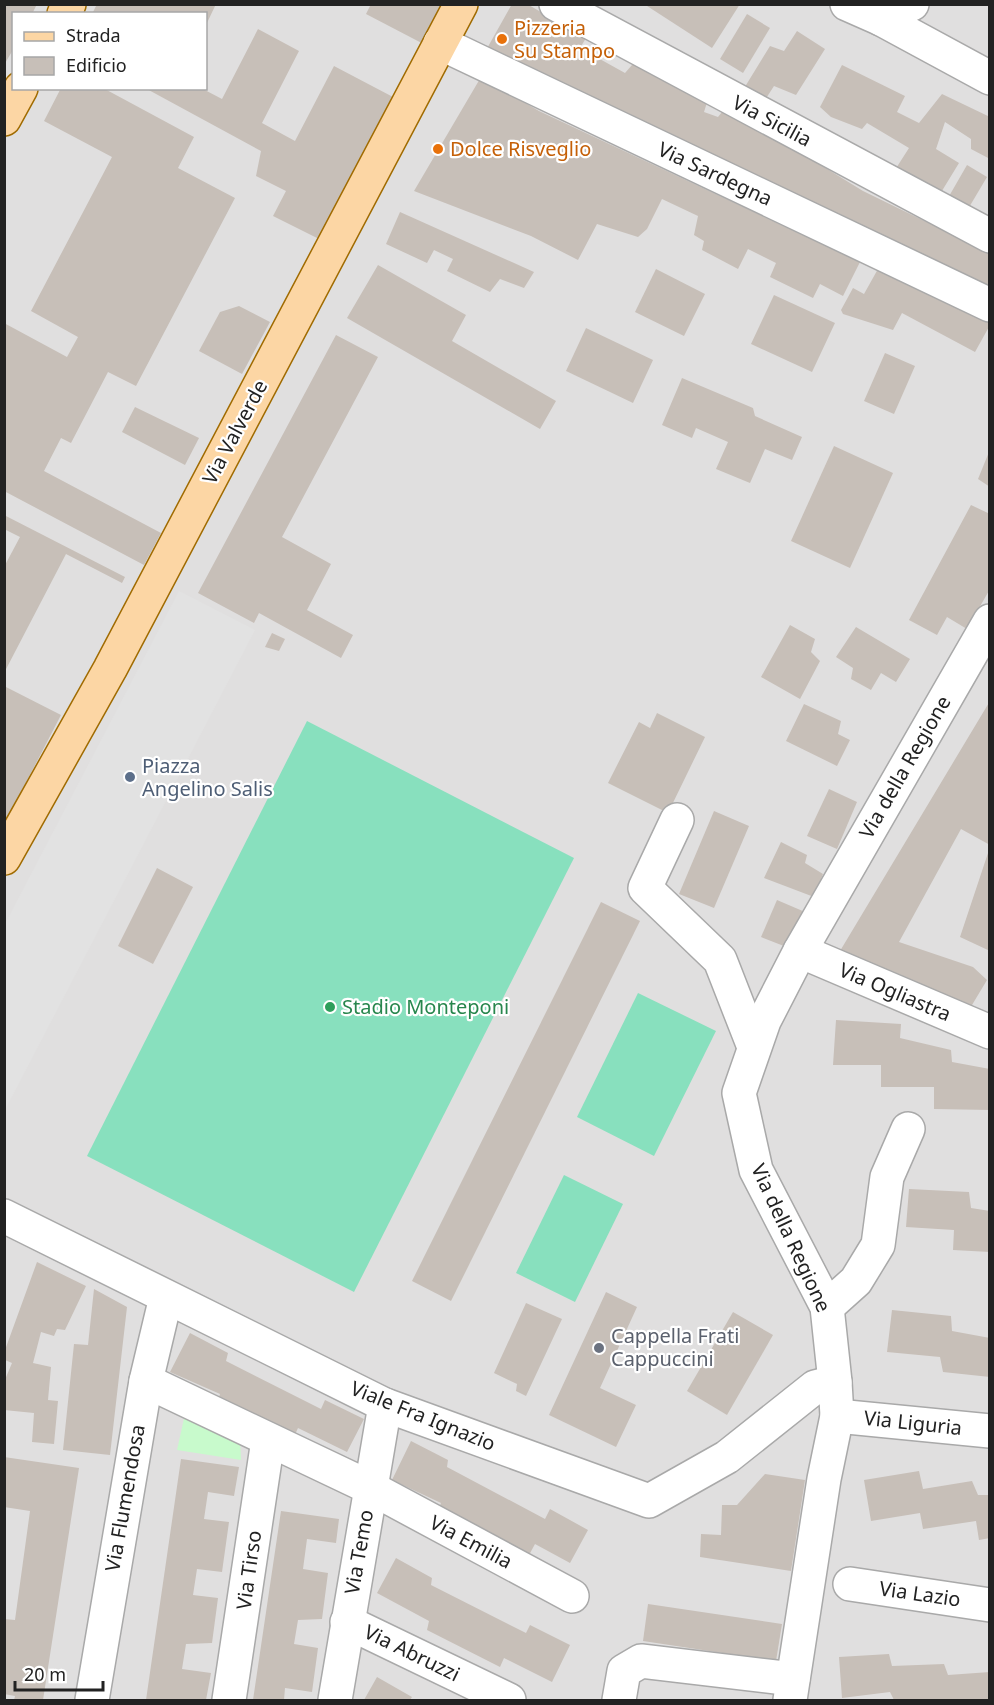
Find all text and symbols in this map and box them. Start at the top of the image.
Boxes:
legend [12,12,207,90]
place label: Pizzeria Su Stampo [514,14,615,64]
text: Strada [66,23,121,47]
marker: Pizzeria Su Stampo [495,32,509,46]
text: Edificio [66,53,127,77]
street label: Via Sicilia [728,88,817,153]
place label: Dolce Risveglio [450,135,591,162]
street label: Via Sardegna [654,135,777,212]
marker: Dolce Risveglio [431,142,445,156]
street label: Via Valverde [196,375,273,489]
street label: Via della Regione [853,690,956,843]
place label: Piazza Angelino Salis [142,752,273,802]
marker: Piazza Angelino Salis [123,770,137,784]
street label: Via Ogliastra [835,956,955,1027]
place label: Stadio Monteponi [342,993,509,1020]
marker: Stadio Monteponi [323,1000,337,1014]
street label: Via della Regione [745,1159,838,1316]
place label: Cappella Frati Cappuccini [611,1322,739,1372]
marker: Cappella Frati Cappuccini [592,1341,606,1355]
street label: Viale Fra Ignazio [347,1374,500,1457]
street label: Via Liguria [863,1404,963,1441]
street label: Via Flumendosa [98,1422,151,1574]
street label: Via Temo [338,1508,379,1596]
street label: Via Emilia [425,1508,517,1575]
street label: Via Tirso [230,1529,267,1611]
street label: Via Lazio [878,1574,963,1613]
street label: Via Abruzzi [360,1618,465,1687]
scale bar [15,1654,104,1692]
text: 20 m [24,1662,66,1686]

